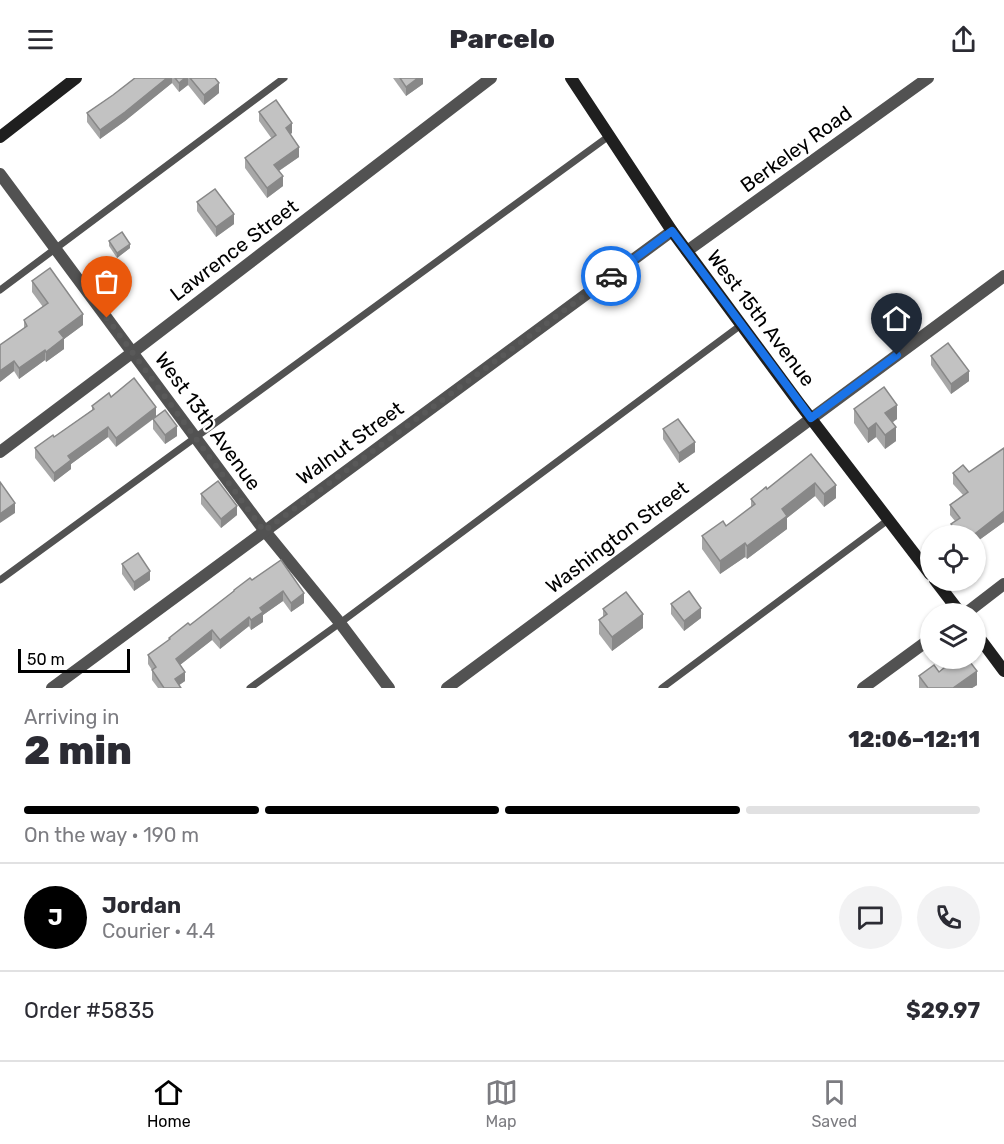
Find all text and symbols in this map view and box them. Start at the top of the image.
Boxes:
icon: menu [24,23,57,56]
text: Parcelo [449,23,555,55]
icon: share [947,23,980,56]
street label: Berkeley Road [736,101,856,197]
street label: Lawrence Street [165,194,303,306]
street label: West 15th Avenue [702,245,820,391]
courier [581,246,641,306]
pin [81,256,132,318]
icon: car [595,260,628,293]
icon: bag [90,265,123,298]
pin [871,293,922,355]
icon: home [880,302,913,335]
street label: West 13th Avenue [150,347,266,495]
street label: Walnut Street [292,396,408,490]
street label: Washington Street [541,476,693,598]
map controls [920,525,986,669]
button: locate [920,525,986,591]
button: layers [920,603,986,669]
scale bar [18,646,130,674]
text: 50 m [27,650,65,669]
text: Arriving in [24,705,119,729]
text: 12:06–12:11 [848,726,980,753]
text: 2 min [24,728,132,774]
text: On the way · 190 m [24,823,199,847]
button: chat [839,886,902,949]
button: phone [917,886,980,949]
text: Jordan [102,892,181,919]
text: J [48,904,63,931]
text: Courier · 4.4 [102,919,215,943]
text: Order #5835 [24,997,154,1024]
text: $29.97 [906,997,980,1024]
tab: Home [147,1076,191,1131]
tab: Map [485,1076,518,1131]
tab: Saved [811,1076,857,1131]

